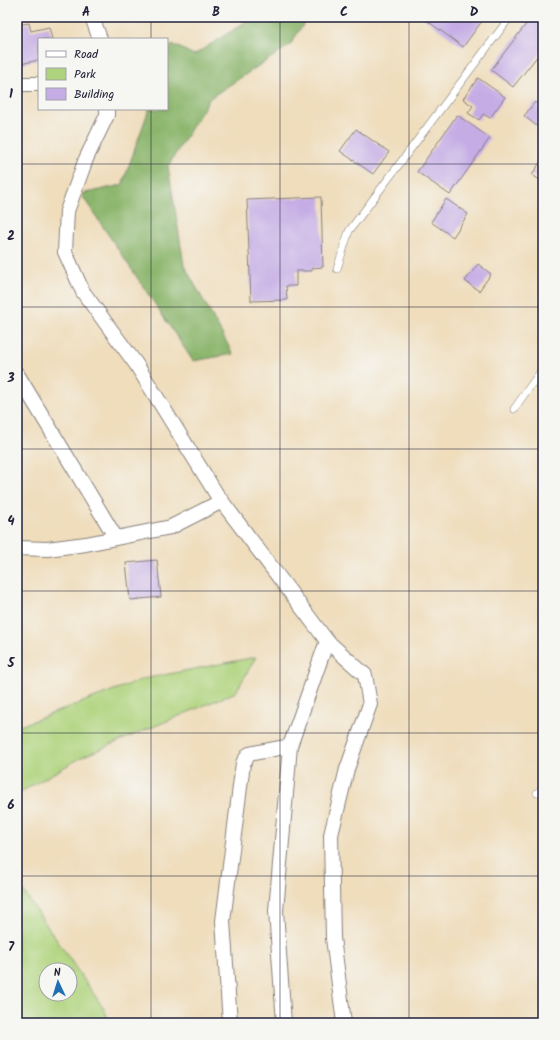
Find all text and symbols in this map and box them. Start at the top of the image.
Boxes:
text: A [82,2,90,23]
text: B [212,2,220,23]
text: C [340,2,348,23]
text: D [470,2,479,23]
legend [38,38,168,110]
text: Road [74,45,99,64]
text: Park [74,65,96,84]
text: 1 [9,84,13,105]
text: Building [74,85,114,104]
text: 2 [7,226,15,247]
text: 3 [6,368,15,389]
text: 4 [7,511,15,532]
text: 5 [7,653,16,674]
text: 6 [7,795,15,816]
text: 7 [8,937,15,958]
north arrow [38,962,78,1002]
text: N [53,964,62,982]

